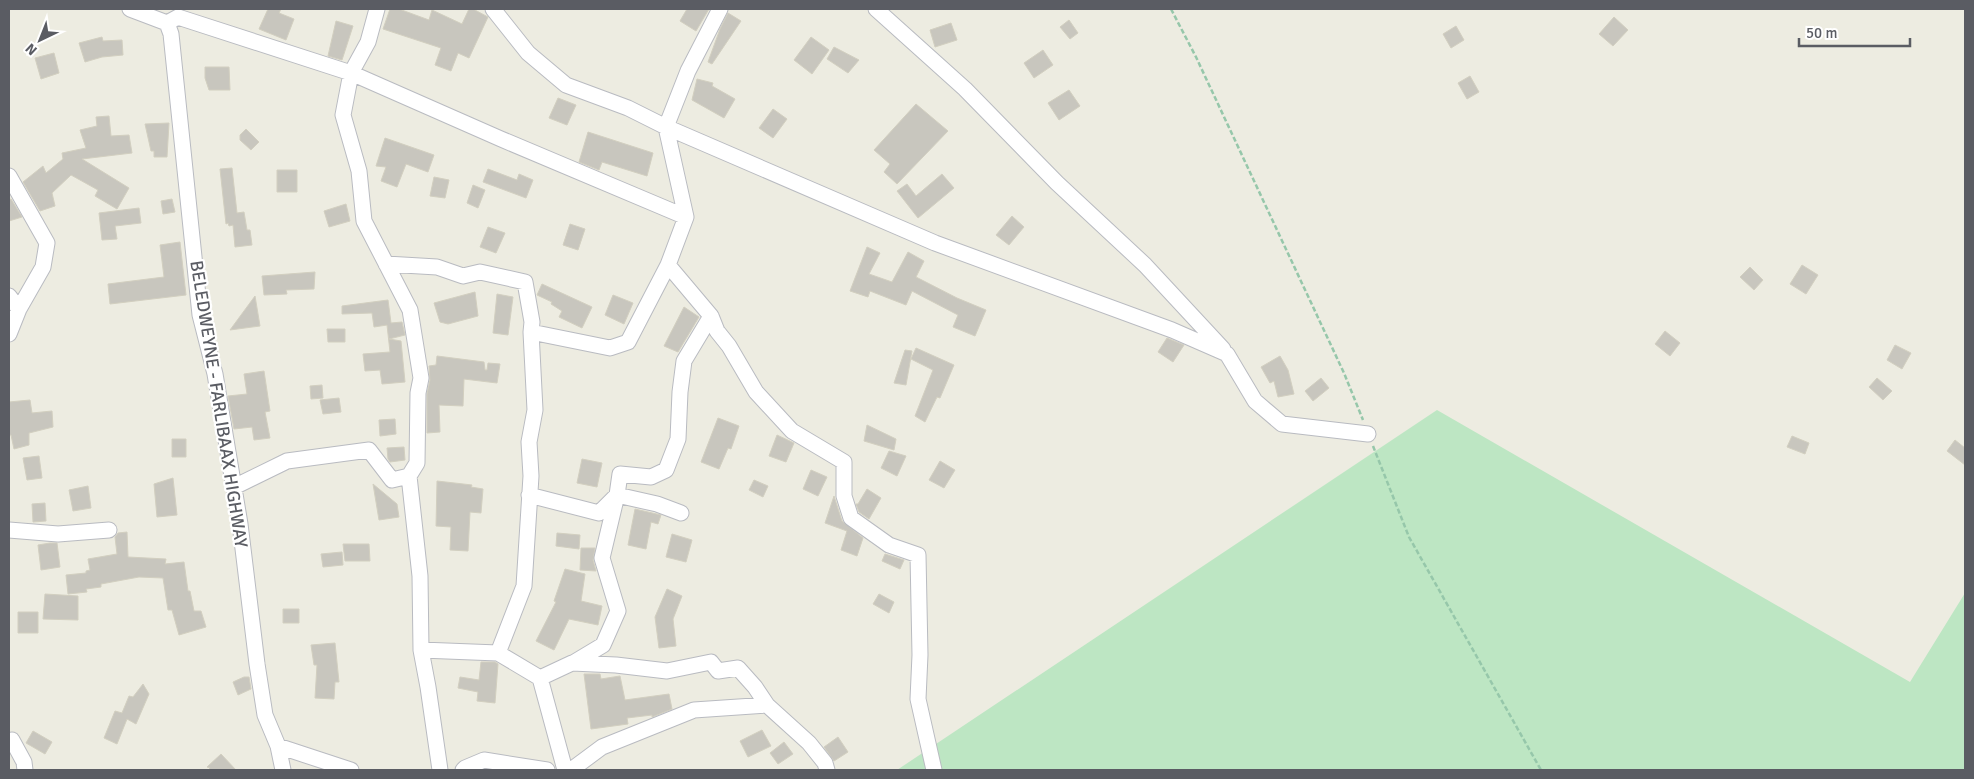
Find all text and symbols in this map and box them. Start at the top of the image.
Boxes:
north arrow [15,15,65,65]
scale bar [1799,15,1910,47]
text: 50 m [1806,24,1837,42]
text: N [22,40,41,59]
street label: BELEDWEYNE - FARLIBAAX HIGHWAY [185,259,253,549]

